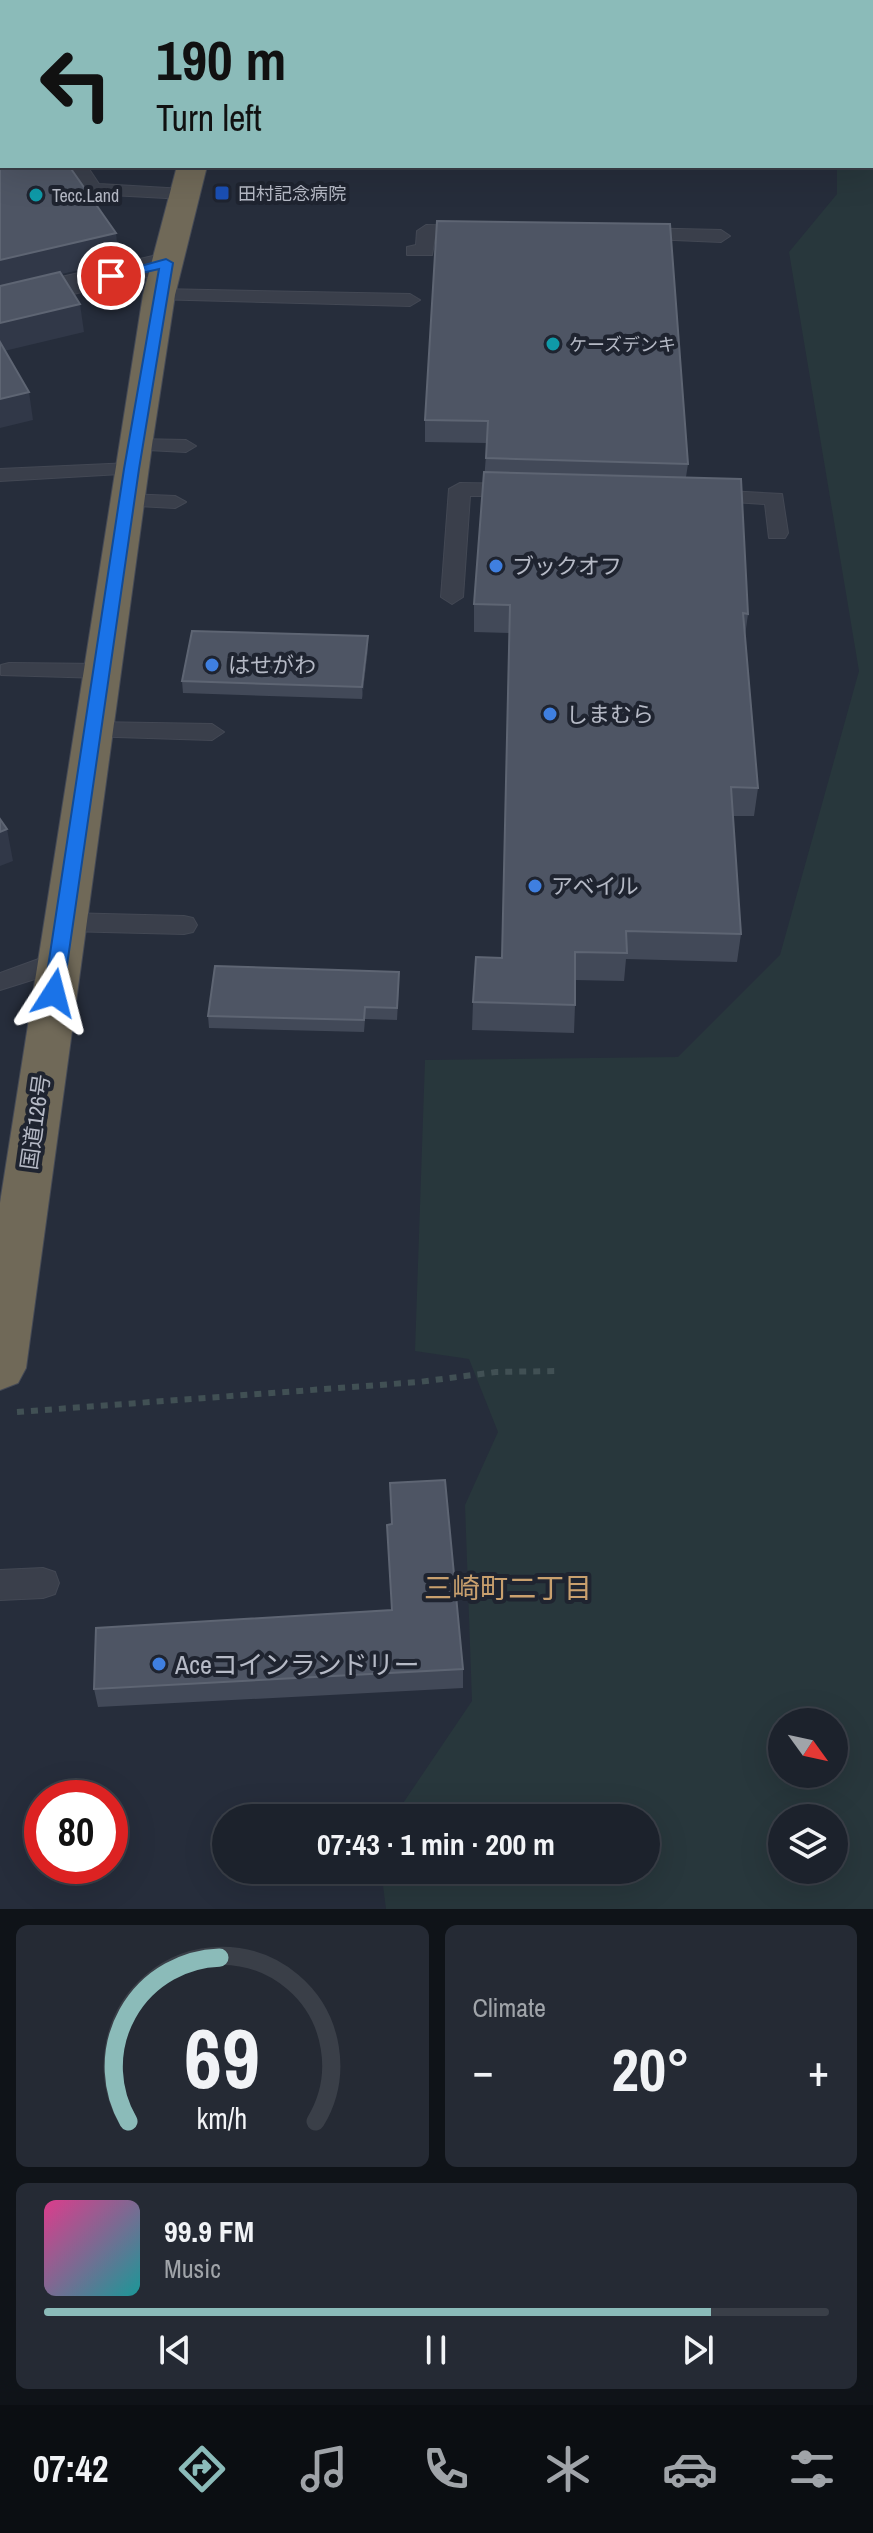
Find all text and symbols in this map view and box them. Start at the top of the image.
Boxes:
text: 190 m [156,22,286,97]
icon: left [24,32,128,136]
text: Turn left [156,94,262,142]
place label: 田村記念病院 [238,181,346,206]
place label: Tecc.Land [52,183,119,208]
marker: 田村記念病院 [213,184,231,202]
marker: Tecc.Land [27,186,45,204]
pin [77,242,145,310]
icon: arrive [89,254,133,298]
place label: ケーズデンキ [569,332,676,357]
marker: ケーズデンキ [544,335,562,353]
place label: ブックオフ [512,551,622,581]
marker: ブックオフ [487,557,505,575]
place label: はせがわ [228,650,316,680]
marker: はせがわ [203,656,221,674]
place label: しまむら [566,699,654,729]
marker: しまむら [541,705,559,723]
place label: アベイル [551,871,639,901]
marker: アベイル [526,877,544,895]
position arrow [12,951,96,1035]
street label: 国道126号 [13,1072,57,1172]
district label: 三崎町二丁目 [424,1569,592,1607]
place label: Aceコインランドリー [174,1647,420,1682]
marker: Aceコインランドリー [150,1655,168,1673]
north arrow [768,1708,848,1788]
map controls [768,1708,848,1884]
speed limit sign: 80 [24,1780,128,1884]
button: layers [768,1804,848,1884]
text: 07:43 · 1 min · 200 m [317,1824,555,1864]
text: Climate [473,1990,546,2025]
text: 69 [184,2002,260,2114]
text: 20° [611,2029,690,2110]
text: − [473,2040,494,2100]
text: + [808,2040,829,2100]
text: km/h [197,2099,248,2138]
text: 99.9 FM [164,2211,254,2251]
text: Music [164,2251,221,2286]
icon: previous [153,2328,197,2372]
icon: pause [414,2328,458,2372]
icon: next [676,2328,720,2372]
icon: directions [174,2441,230,2497]
icon: music [296,2441,352,2497]
icon: phone [418,2441,474,2497]
icon: climate [540,2441,596,2497]
icon: car [662,2441,718,2497]
icon: filters [784,2441,840,2497]
text: 07:42 [33,2445,108,2493]

